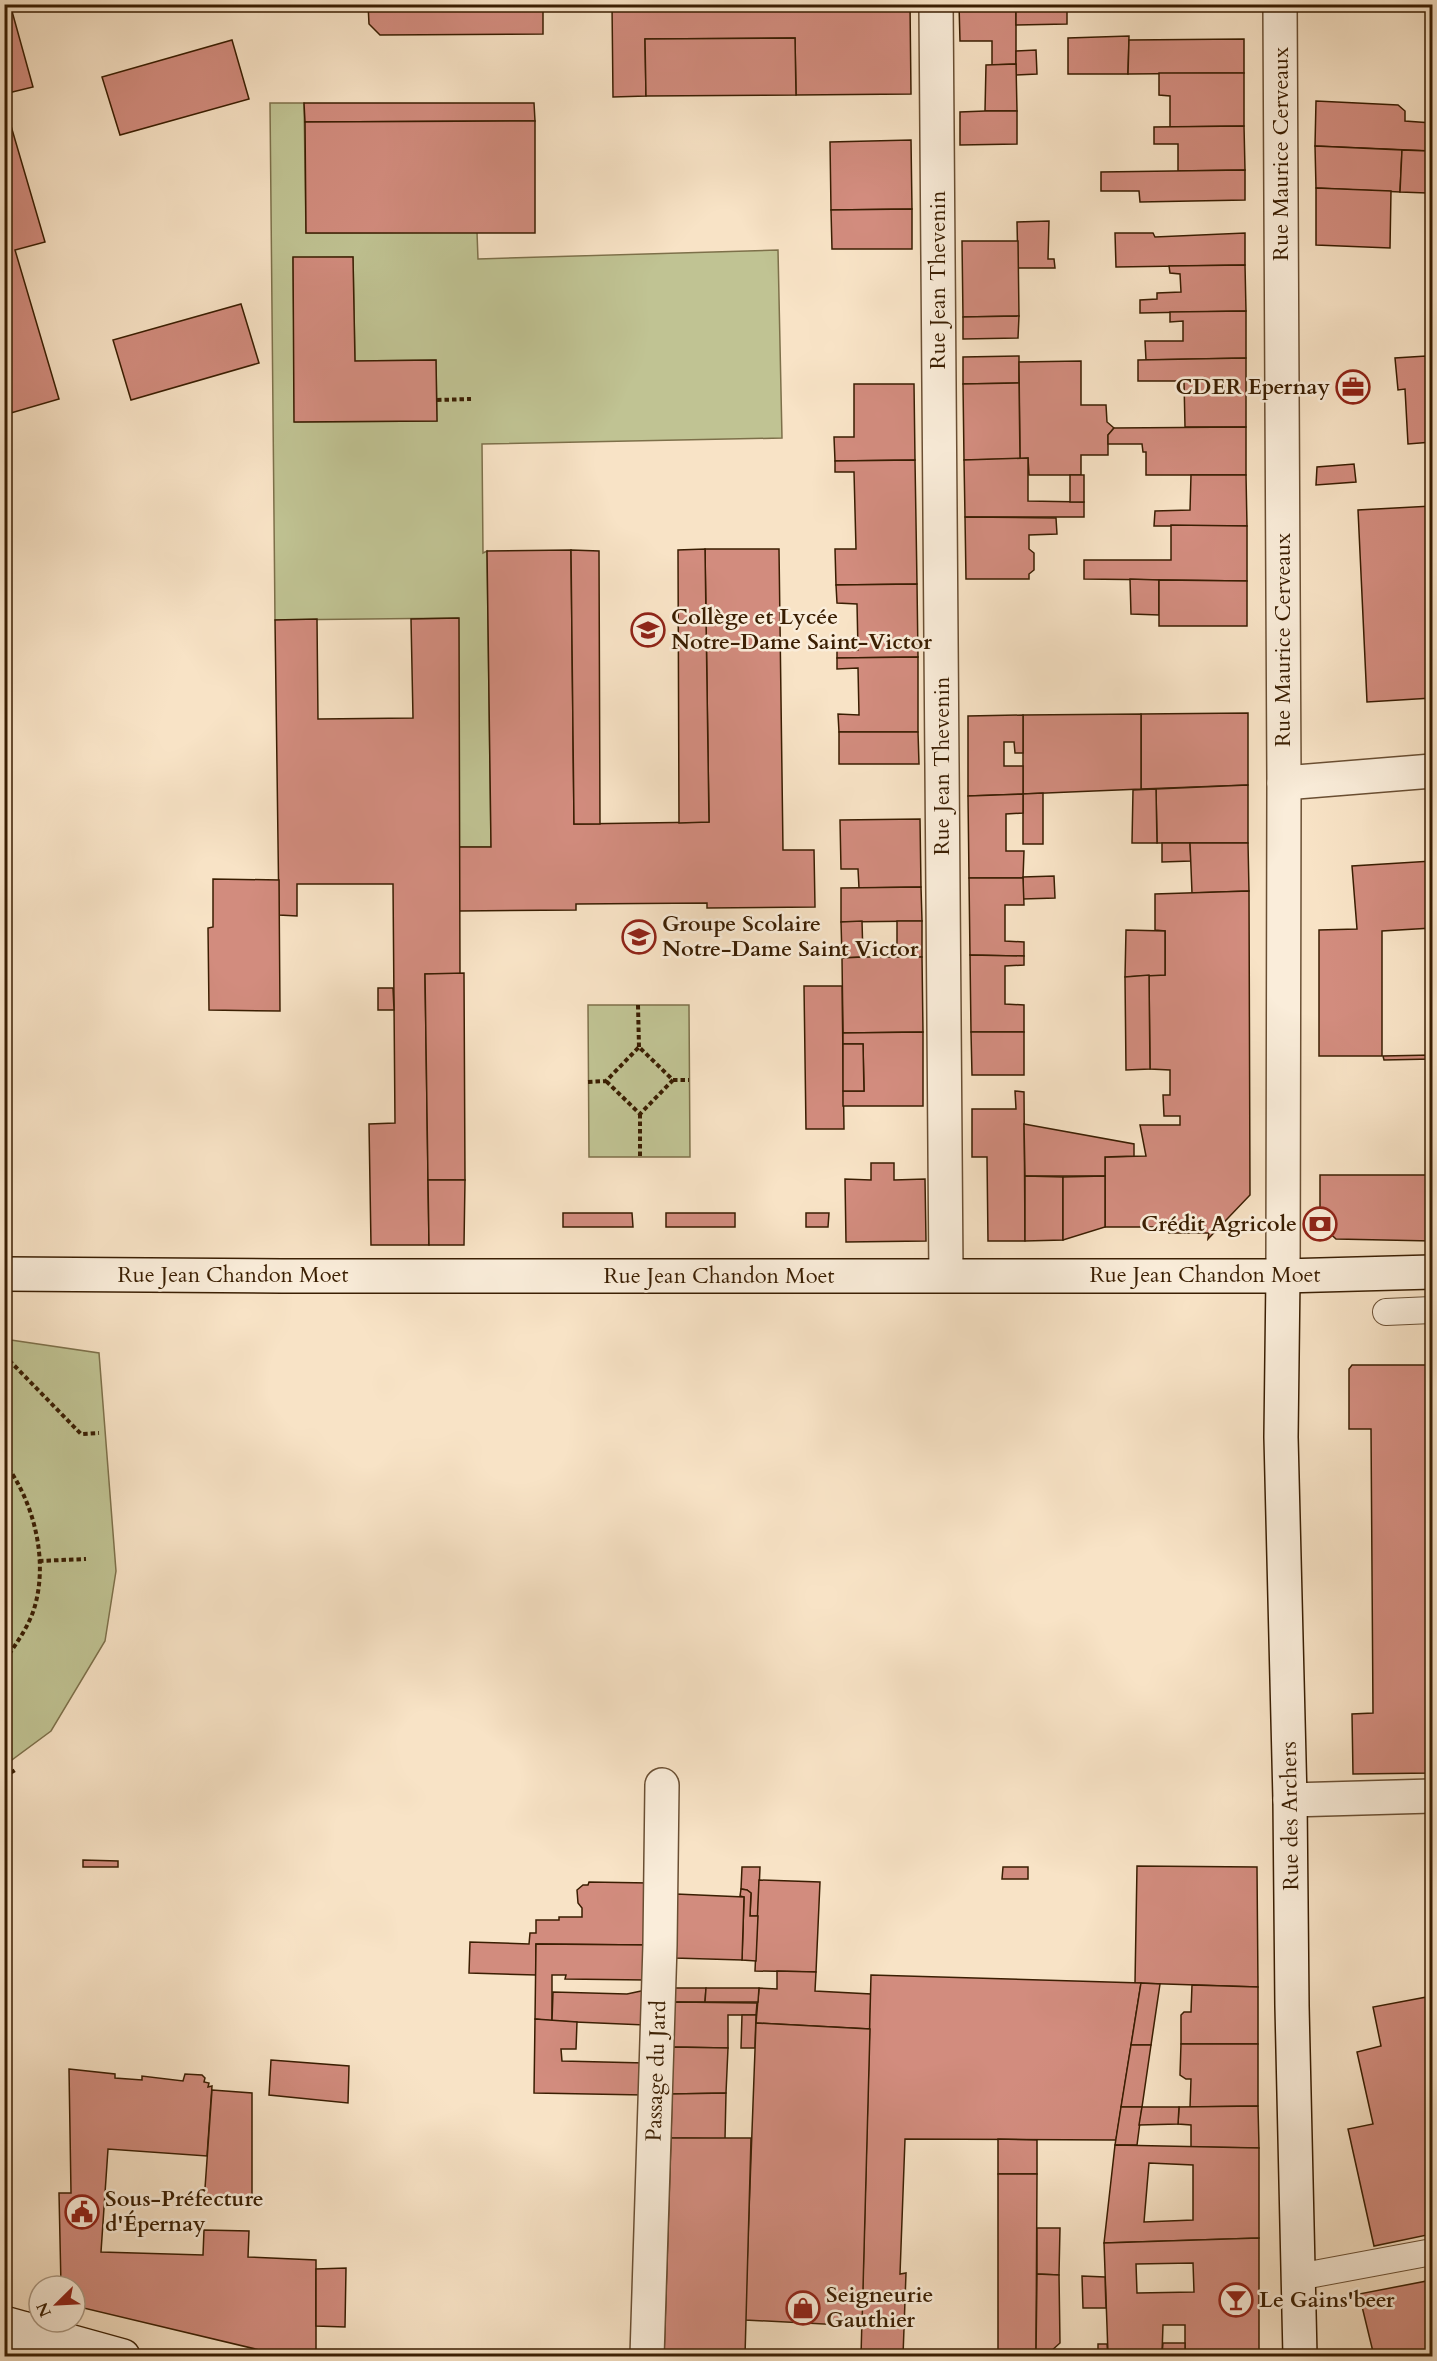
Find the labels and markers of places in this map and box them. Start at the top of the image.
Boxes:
office icon: CDER Epernay [1335,369,1371,405]
place label: CDER Epernay [1176,372,1330,402]
place label: Collège et Lycée Notre-Dame Saint-Victor [671,602,932,657]
school or university icon: Collège et Lycée Notre-Dame Saint-Victor [630,612,666,648]
place label: Groupe Scolaire Notre-Dame Saint Victor [662,909,919,964]
school or university icon: Groupe Scolaire Notre-Dame Saint Victor [621,919,657,955]
bank icon: Crédit Agricole [1302,1206,1338,1242]
place label: Crédit Agricole [1141,1209,1297,1239]
place label: Sous-Préfecture d'Épernay [105,2184,264,2239]
public building icon: Sous-Préfecture d'Épernay [64,2194,100,2230]
place label: Seigneurie Gauthier [826,2280,933,2335]
bar icon: Le Gains'beer [1218,2282,1254,2318]
place label: Le Gains'beer [1259,2285,1395,2315]
shop icon: Seigneurie Gauthier [785,2290,821,2326]

